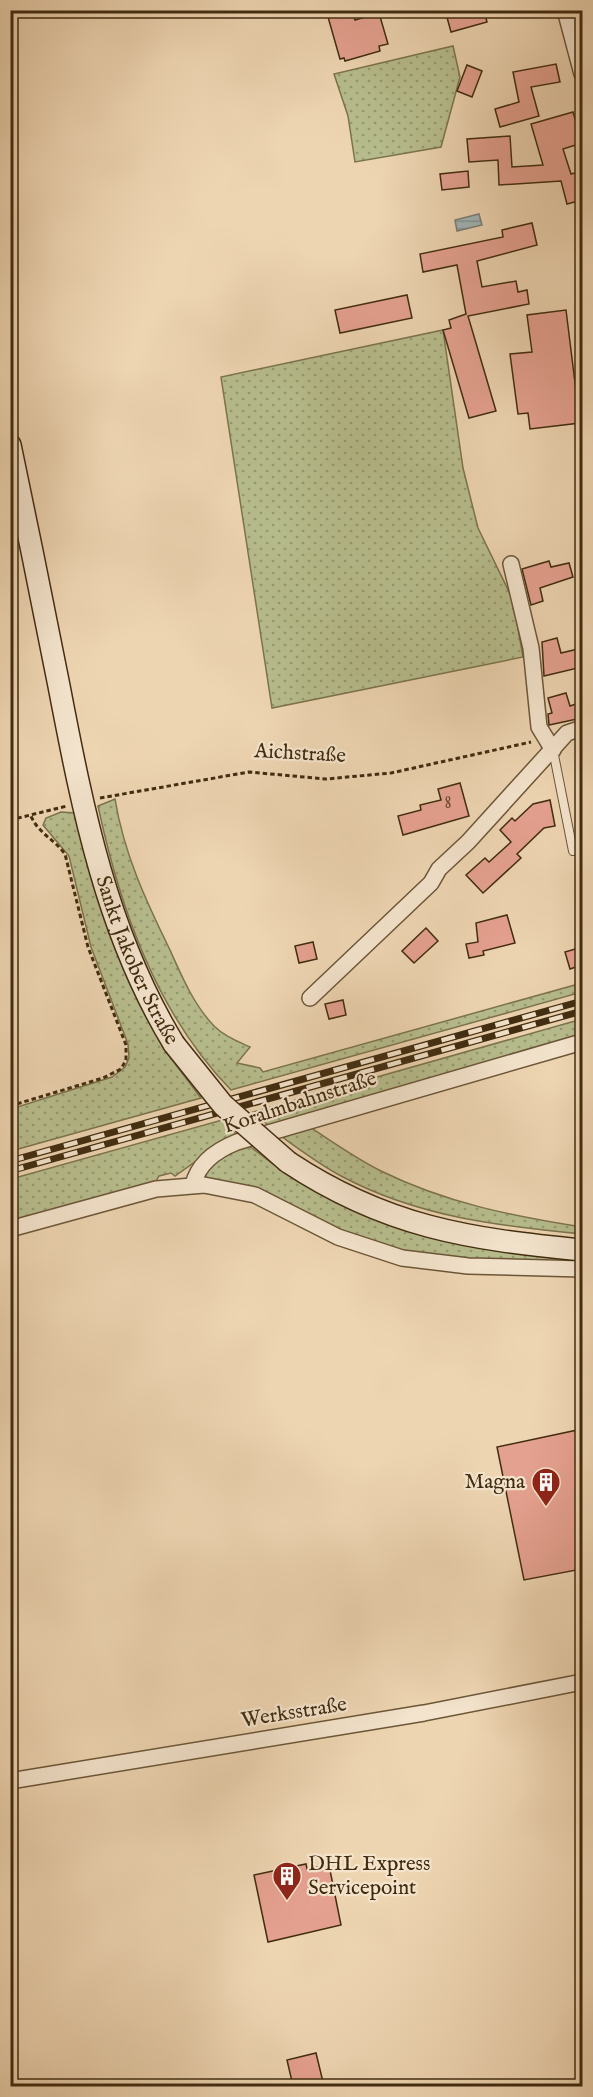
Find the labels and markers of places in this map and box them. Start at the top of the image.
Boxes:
building icon: Magna [530,1466,562,1508]
place label: Magna [465,1469,526,1496]
place label: DHL Express Servicepoint [308,1851,430,1902]
building icon: DHL Express Servicepoint [271,1860,303,1902]

